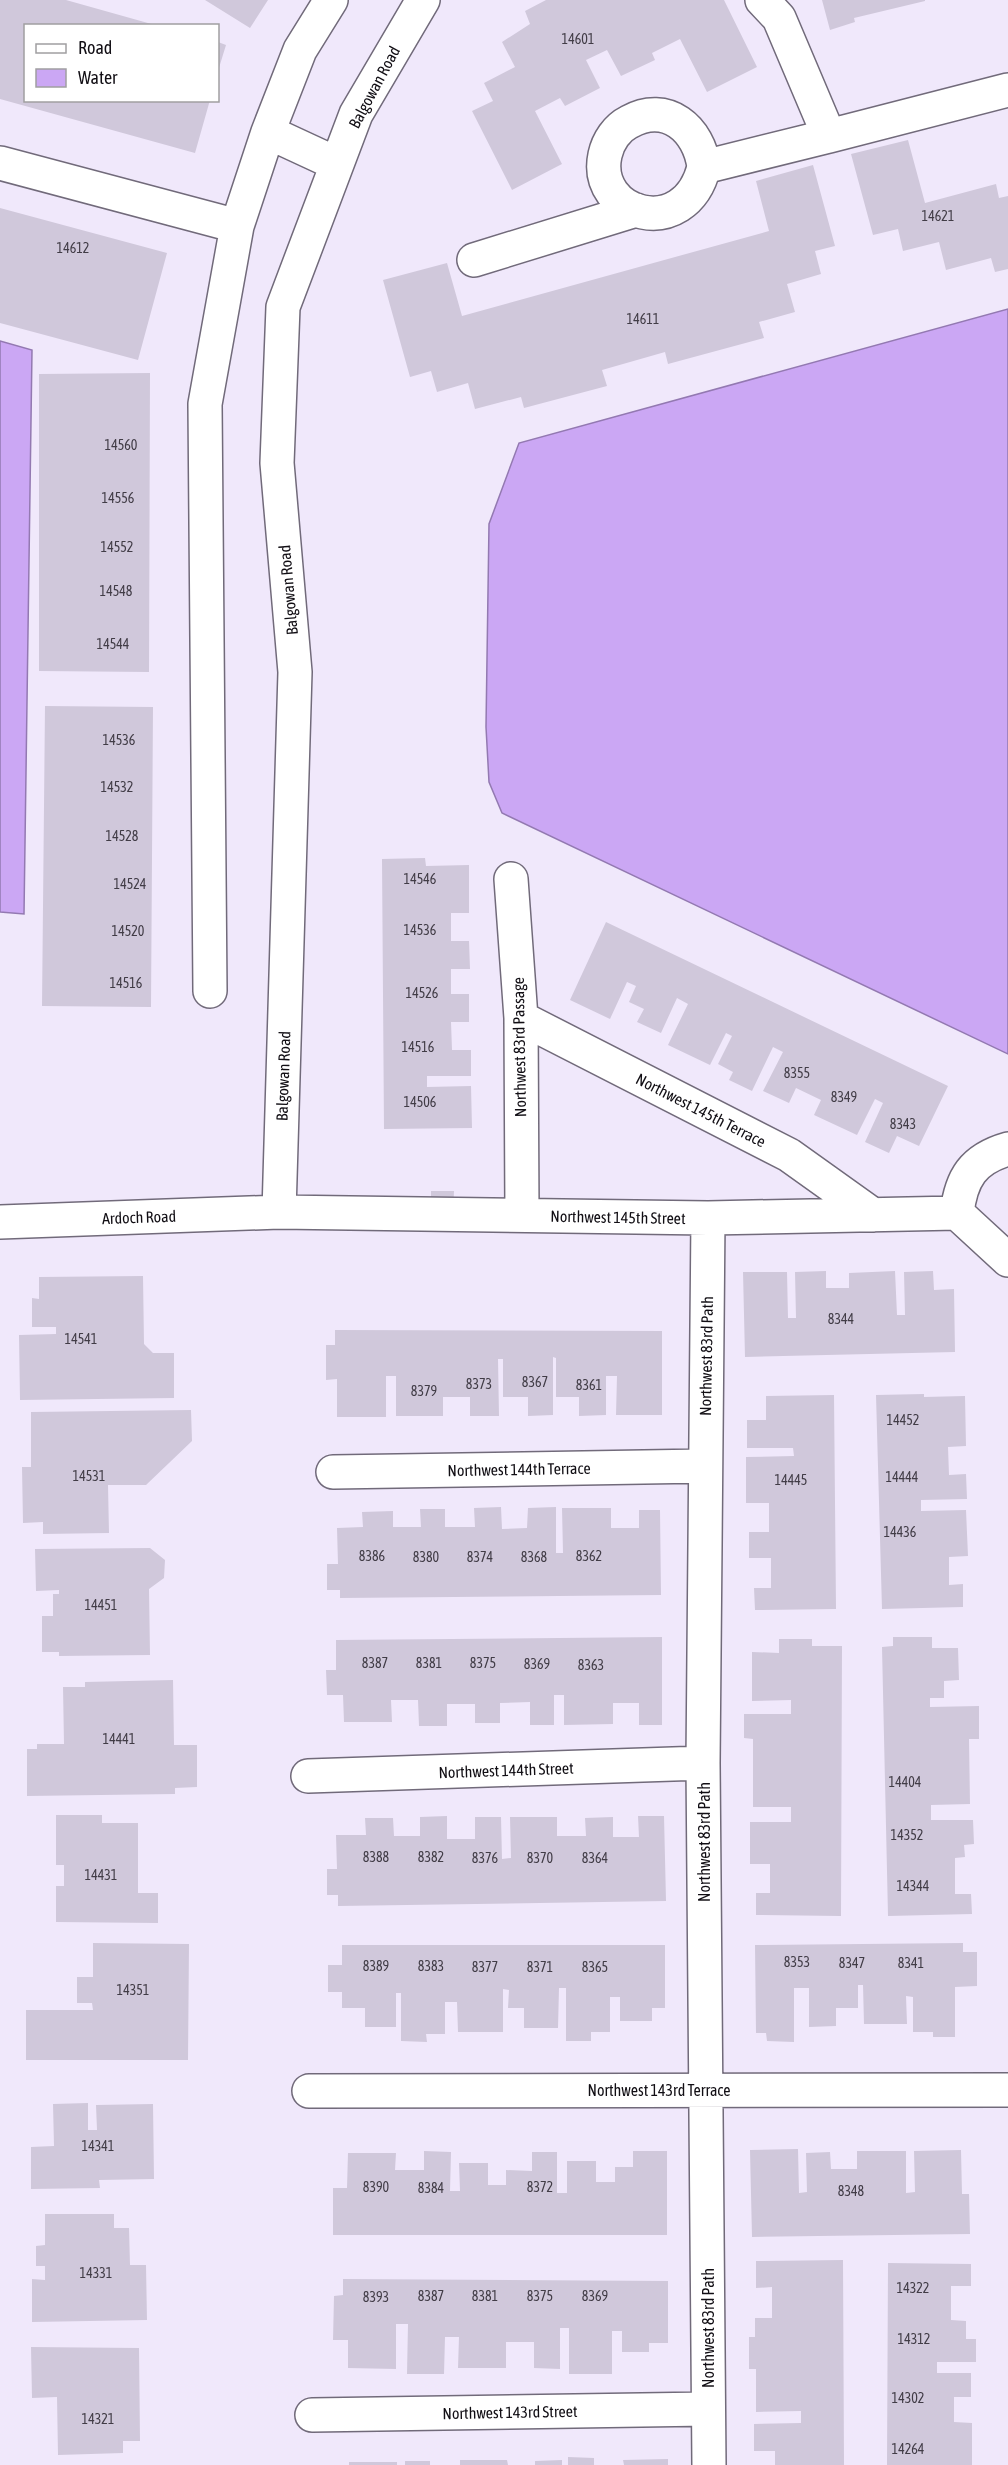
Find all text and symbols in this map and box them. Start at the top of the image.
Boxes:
legend [24,24,219,102]
house number: 14601 [562,31,594,47]
text: Road [78,37,112,58]
street label: Balgowan Road [345,43,404,132]
text: Water [78,67,118,88]
house number: 14621 [922,208,954,224]
house number: 14612 [57,240,89,256]
house number: 14611 [627,311,659,327]
house number: 14560 [105,437,138,453]
house number: 14556 [102,490,135,506]
house number: 14552 [101,539,133,555]
street label: Balgowan Road [275,544,302,636]
house number: 14548 [100,583,133,599]
house number: 14544 [97,636,130,652]
house number: 14536 [103,732,136,748]
house number: 14532 [101,779,133,795]
house number: 14528 [106,828,139,844]
house number: 14546 [404,871,437,887]
house number: 14524 [114,876,147,892]
house number: 14536 [404,922,437,938]
house number: 14520 [112,923,145,939]
house number: 14516 [110,975,143,991]
street label: Northwest 83rd Passage [509,977,530,1117]
house number: 14526 [406,985,439,1001]
street label: Balgowan Road [272,1031,295,1121]
house number: 14516 [402,1039,435,1055]
house number: 8355 [784,1065,810,1081]
street label: Northwest 145th Terrace [633,1069,769,1151]
house number: 8349 [831,1089,857,1105]
house number: 14506 [404,1094,437,1110]
house number: 8343 [890,1116,916,1132]
street label: Ardoch Road [102,1207,176,1227]
street label: Northwest 145th Street [550,1207,686,1227]
street label: Northwest 83rd Path [696,1296,716,1416]
house number: 8344 [828,1311,855,1327]
house number: 14541 [65,1331,97,1347]
house number: 8367 [522,1374,548,1390]
house number: 8373 [466,1376,492,1392]
house number: 8361 [576,1377,602,1393]
house number: 8379 [411,1383,437,1399]
house number: 14452 [887,1412,919,1428]
street label: Northwest 144th Terrace [447,1459,591,1479]
house number: 14531 [73,1468,105,1484]
house number: 14444 [886,1469,919,1485]
house number: 14445 [775,1472,807,1488]
house number: 14436 [884,1524,917,1540]
house number: 8386 [359,1548,386,1564]
house number: 8362 [576,1548,602,1564]
house number: 8380 [413,1549,440,1565]
house number: 8374 [467,1549,494,1565]
house number: 8368 [521,1549,548,1565]
house number: 14451 [85,1597,117,1613]
house number: 8387 [362,1655,388,1671]
house number: 8381 [416,1655,442,1671]
house number: 8375 [470,1655,496,1671]
house number: 8369 [524,1656,550,1672]
house number: 8363 [578,1657,604,1673]
house number: 14441 [103,1731,135,1747]
street label: Northwest 144th Street [438,1759,574,1781]
house number: 14404 [889,1774,922,1790]
street label: Northwest 83rd Path [695,1782,713,1902]
house number: 14352 [891,1827,923,1843]
house number: 8388 [363,1849,390,1865]
house number: 8382 [418,1849,444,1865]
house number: 8376 [472,1850,499,1866]
house number: 8370 [527,1850,554,1866]
house number: 8364 [582,1850,609,1866]
house number: 14431 [85,1867,117,1883]
house number: 14344 [897,1878,930,1894]
house number: 8353 [784,1954,810,1970]
house number: 8347 [839,1955,865,1971]
house number: 8341 [898,1955,924,1971]
house number: 8389 [363,1958,389,1974]
house number: 8383 [418,1958,444,1974]
house number: 8377 [472,1959,498,1975]
house number: 8371 [527,1959,553,1975]
house number: 8365 [582,1959,608,1975]
house number: 14351 [117,1982,149,1998]
street label: Northwest 143rd Terrace [587,2081,731,2099]
house number: 14341 [82,2138,114,2154]
house number: 8390 [363,2179,390,2195]
house number: 8372 [527,2179,553,2195]
house number: 8384 [418,2180,445,2196]
house number: 8348 [838,2183,865,2199]
house number: 14331 [80,2265,112,2281]
street label: Northwest 83rd Path [699,2268,717,2388]
house number: 14322 [897,2280,929,2296]
house number: 8387 [418,2288,444,2304]
house number: 8381 [472,2288,498,2304]
house number: 8375 [527,2288,553,2304]
house number: 8369 [582,2288,608,2304]
house number: 8393 [363,2289,389,2305]
house number: 14312 [898,2331,930,2347]
house number: 14302 [892,2390,924,2406]
street label: Northwest 143rd Street [442,2402,578,2422]
house number: 14321 [82,2411,114,2427]
house number: 14264 [892,2441,925,2457]

